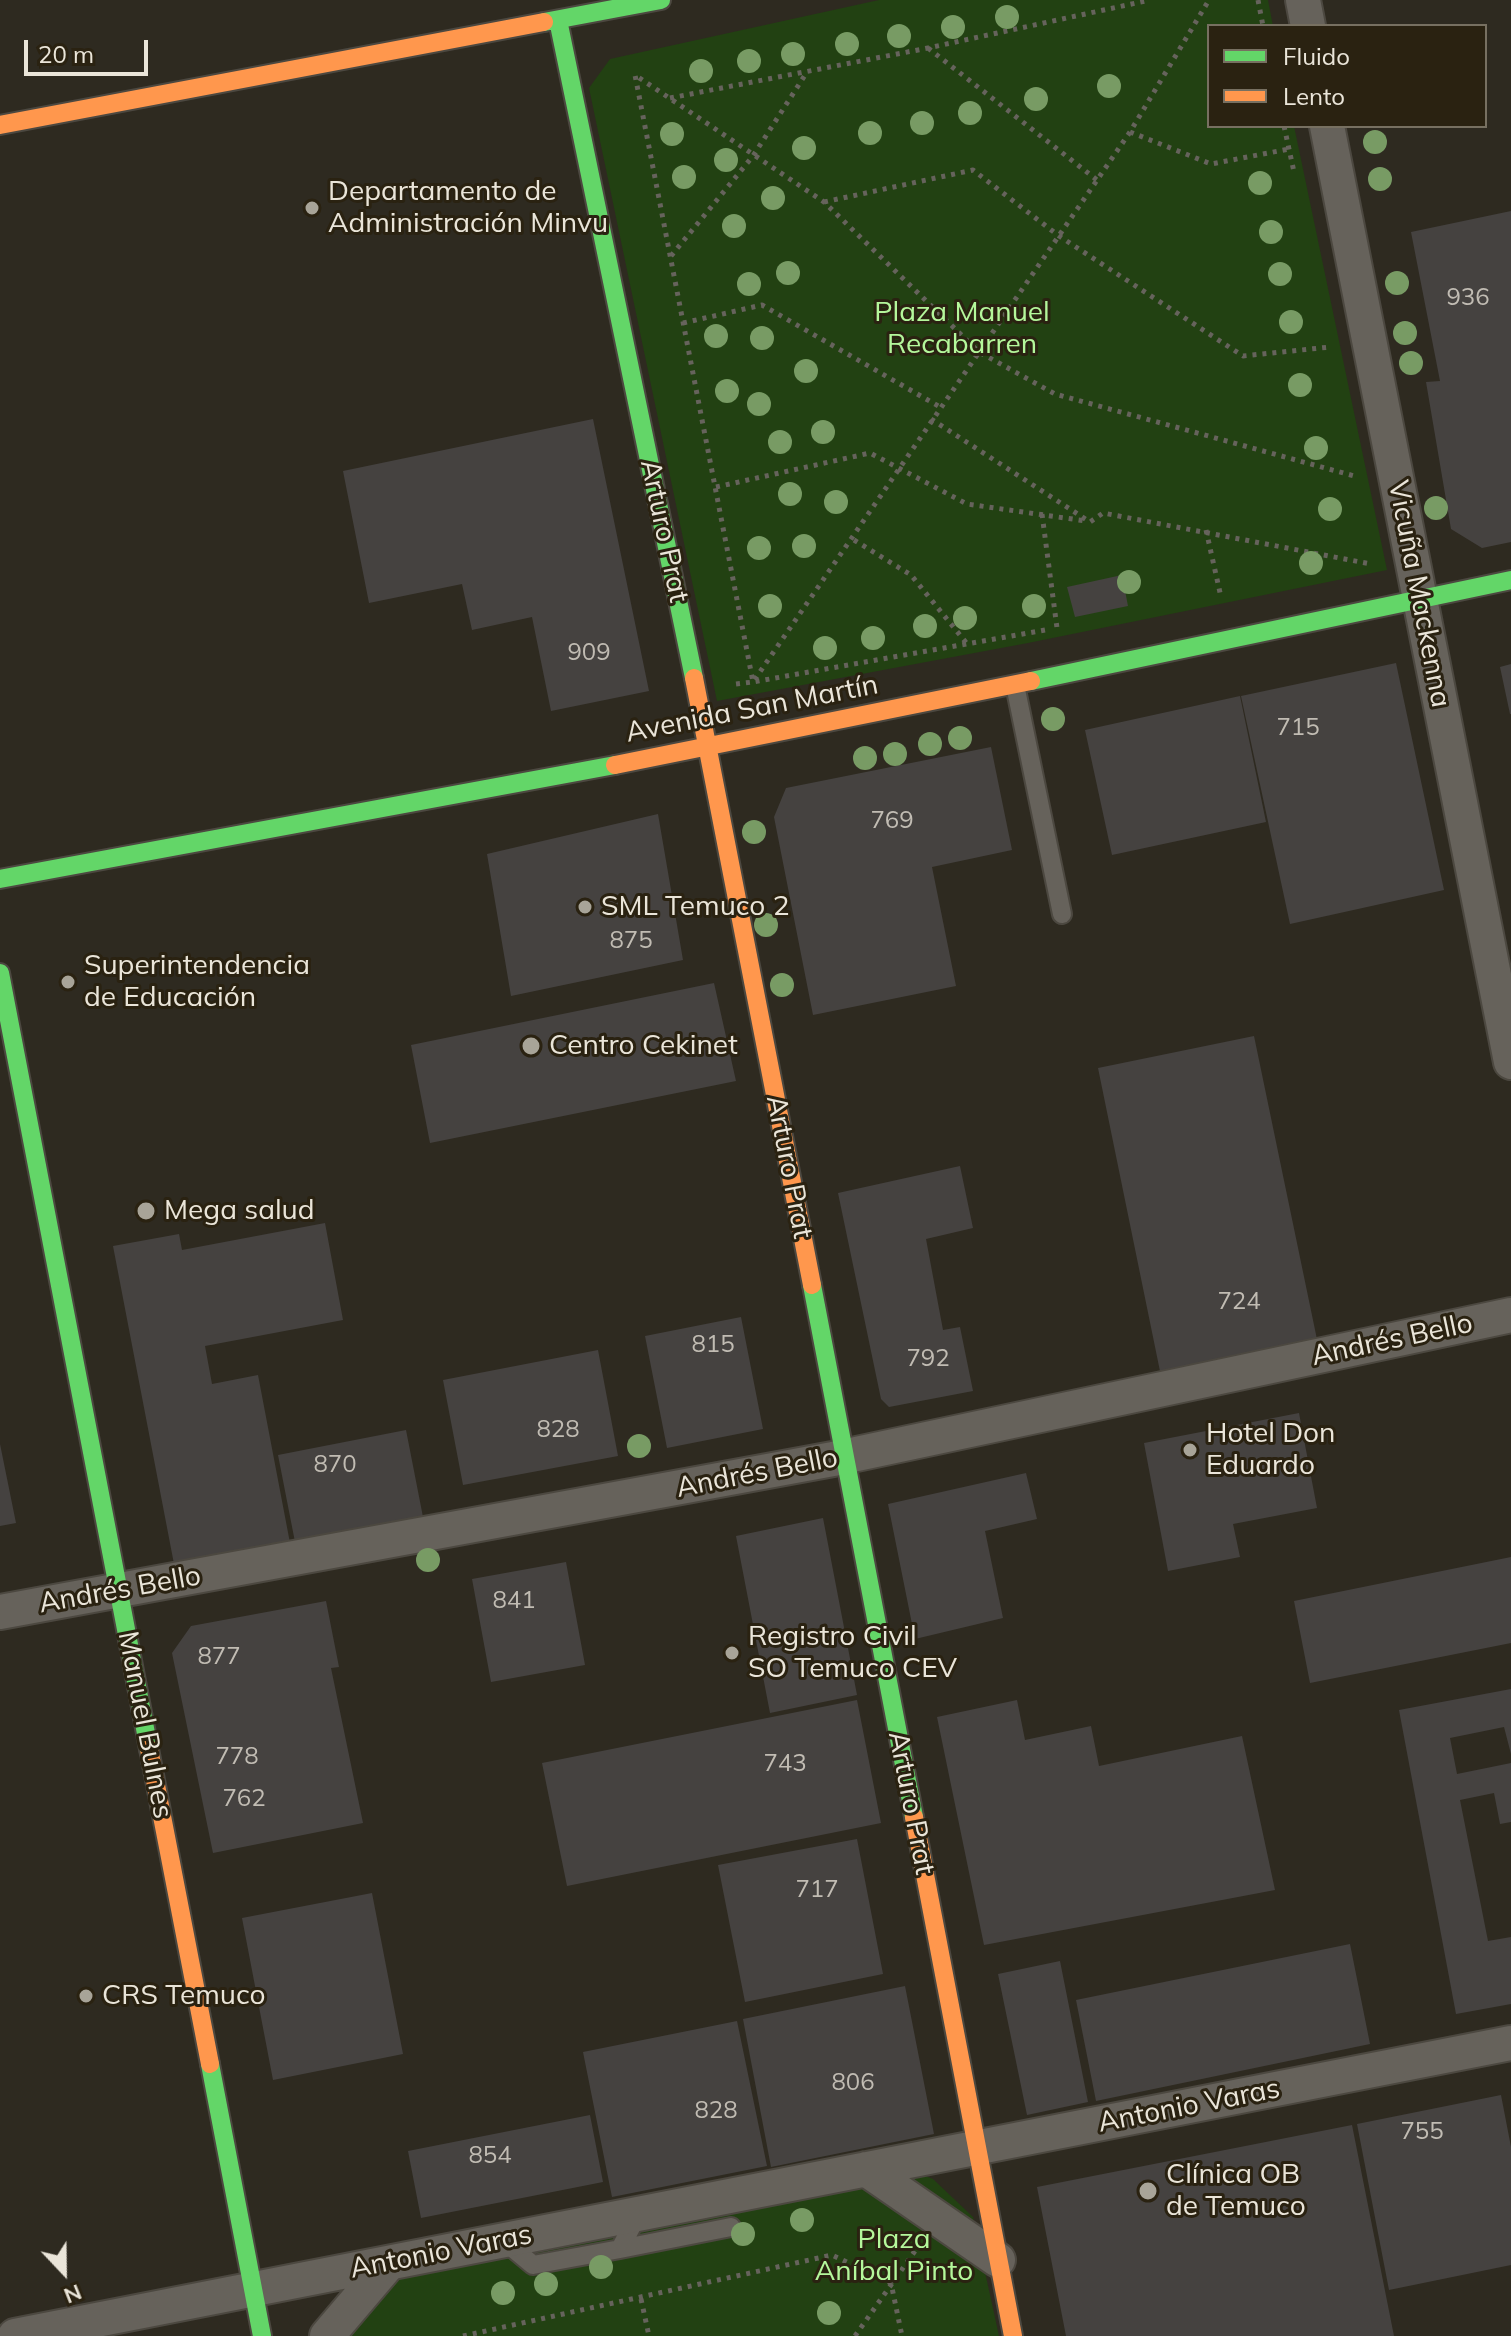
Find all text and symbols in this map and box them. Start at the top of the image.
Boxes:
scale bar [28,24,152,74]
legend [1207,24,1487,128]
text: 20 m [38,39,94,69]
text: Fluido [1283,41,1350,71]
text: Lento [1283,81,1345,111]
place label: Departamento de Administración Minvu [328,175,608,241]
marker: Departamento de Administración Minvu [303,199,321,217]
house number: 936 [1446,284,1490,312]
park label: Plaza Manuel Recabarren [874,296,1050,362]
street label: Arturo Prat [632,456,696,606]
street label: Vicuña Mackenna [1381,478,1457,710]
house number: 909 [567,639,611,667]
street label: Avenida San Martín [623,668,881,750]
house number: 715 [1276,714,1320,742]
house number: 769 [870,807,914,835]
place label: SML Temuco 2 [601,890,789,924]
marker: SML Temuco 2 [576,898,594,916]
house number: 875 [609,927,653,955]
place label: Superintendencia de Educación [84,949,310,1015]
marker: Superintendencia de Educación [59,973,77,991]
place label: Centro Cekinet [549,1029,738,1063]
marker: Centro Cekinet [520,1035,542,1057]
street label: Arturo Prat [759,1092,819,1242]
place label: Mega salud [164,1194,315,1228]
marker: Mega salud [135,1200,157,1222]
house number: 724 [1217,1288,1261,1316]
street label: Andrés Bello [1308,1307,1476,1373]
house number: 815 [691,1331,735,1359]
house number: 792 [906,1345,950,1373]
house number: 828 [536,1416,580,1444]
place label: Hotel Don Eduardo [1206,1417,1335,1483]
street label: Andrés Bello [673,1441,841,1505]
marker: Hotel Don Eduardo [1181,1441,1199,1459]
house number: 870 [313,1451,357,1479]
street label: Andrés Bello [36,1559,204,1621]
house number: 841 [492,1587,536,1615]
place label: Registro Civil SO Temuco CEV [748,1620,957,1686]
street label: Manuel Bulnes [110,1629,180,1821]
house number: 877 [197,1643,241,1671]
marker: Registro Civil SO Temuco CEV [723,1644,741,1662]
street label: Arturo Prat [881,1728,941,1878]
house number: 778 [215,1743,259,1771]
house number: 743 [763,1750,807,1778]
house number: 762 [222,1785,266,1813]
house number: 717 [795,1876,839,1904]
place label: CRS Temuco [102,1979,266,2013]
marker: CRS Temuco [77,1987,95,2005]
house number: 806 [831,2069,875,2097]
street label: Antonio Varas [1095,2072,1283,2140]
house number: 828 [694,2097,738,2125]
house number: 755 [1400,2118,1444,2146]
house number: 854 [468,2142,512,2170]
place label: Clínica OB de Temuco [1166,2158,1306,2224]
marker: Clínica OB de Temuco [1137,2180,1159,2202]
street label: Antonio Varas [347,2218,535,2286]
park label: Plaza Aníbal Pinto [815,2223,973,2289]
north arrow [24,2232,104,2312]
text: N [60,2278,86,2310]

